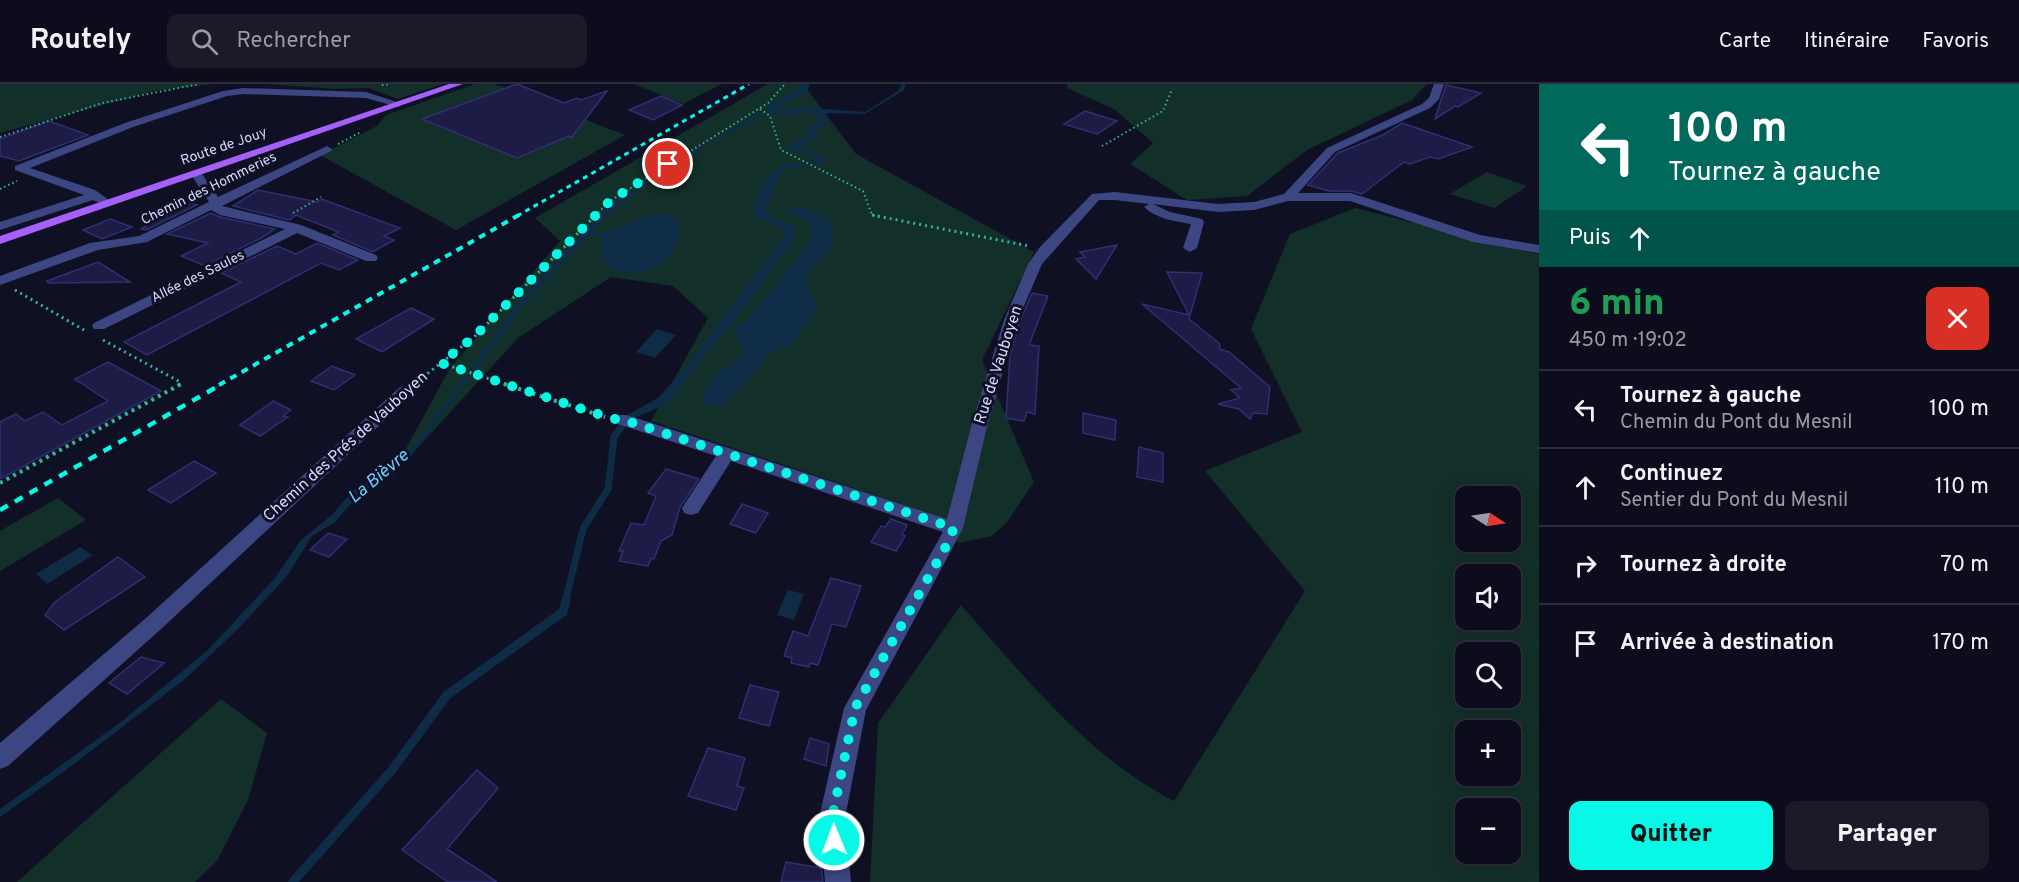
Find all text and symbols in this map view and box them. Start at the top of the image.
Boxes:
search box [167,14,587,68]
text: Routely [30,23,131,59]
icon: search [188,25,221,58]
text: Rechercher [236,28,351,55]
text: Carte [1719,28,1771,55]
text: Itinéraire [1804,28,1889,55]
text: Favoris [1922,28,1989,55]
text: 100 m [1668,104,1787,157]
icon: left [1569,108,1647,186]
street label: Route de Jouy [179,124,269,170]
pin [642,138,693,189]
icon: arrive [651,147,684,180]
street label: Chemin des Hommeries [138,149,280,229]
text: Tournez à gauche [1668,156,1881,190]
icon: ahead [1623,222,1656,255]
text: Puis [1569,225,1611,252]
street label: Allée des Saules [149,247,247,307]
text: 6 min [1569,282,1665,328]
button: close [1926,287,1989,350]
street label: Rue de Vauboyen [970,303,1028,427]
text: 450 m · 19:02 [1569,328,1687,354]
street label: Chemin des Prés de Vauboyen [259,368,433,526]
text: Tournez à gauche [1620,383,1801,410]
icon: left [1569,393,1602,426]
text: 100 m [1929,396,1989,423]
text: Chemin du Pont du Mesnil [1620,410,1852,436]
water label: La Bièvre [344,444,415,509]
text: Continuez [1620,461,1723,488]
icon: ahead [1569,471,1602,504]
text: 110 m [1935,474,1989,501]
north arrow [1455,486,1521,552]
map controls [1455,486,1521,864]
text: Sentier du Pont du Mesnil [1620,488,1848,514]
icon: right [1569,549,1602,582]
text: Tournez à droite [1620,552,1787,579]
text: 70 m [1940,552,1989,579]
button: sound [1455,564,1521,630]
icon: arrive [1569,627,1602,660]
text: Arrivée à destination [1620,630,1834,657]
text: 170 m [1932,630,1989,657]
button: search [1455,642,1521,708]
button: + [1455,720,1521,786]
button: − [1455,798,1521,864]
button: Quitter [1569,801,1773,870]
button: Partager [1785,801,1989,870]
position arrow [802,808,866,872]

